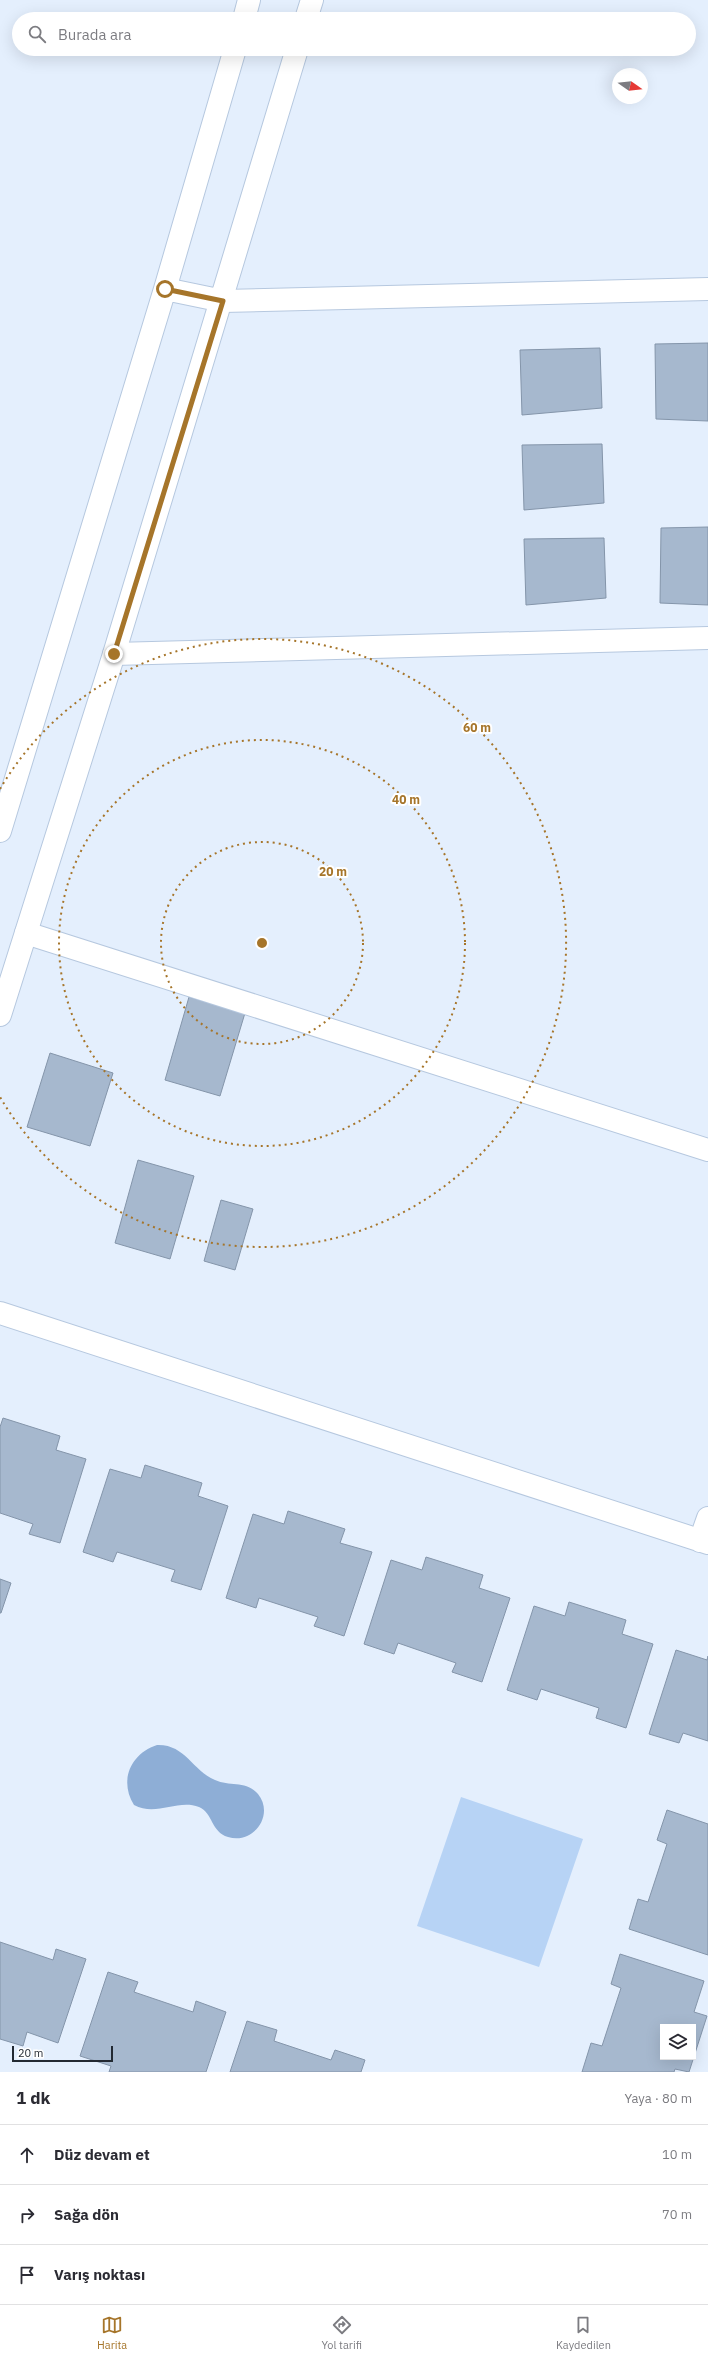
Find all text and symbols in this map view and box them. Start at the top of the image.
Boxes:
search box [12,12,696,56]
icon: search [26,23,48,45]
text: Burada ara [58,25,132,44]
north arrow [612,68,648,104]
route start [156,280,174,298]
route end [105,645,123,663]
text: 60 m [463,720,491,735]
text: 40 m [392,792,420,807]
text: 20 m [319,864,347,879]
centre of rings [255,936,269,950]
map controls [660,2024,696,2060]
button: layers [660,2024,696,2060]
scale bar [12,2044,113,2063]
text: 20 m [18,2046,43,2060]
text: 1 dk [16,2087,50,2109]
text: Yaya · 80 m [624,2090,692,2107]
icon: ahead [16,2144,38,2166]
text: Düz devam et [54,2145,150,2164]
text: 10 m [662,2146,692,2163]
icon: right [16,2204,38,2226]
text: Sağa dön [54,2205,119,2224]
text: 70 m [662,2206,692,2223]
icon: arrive [16,2264,38,2286]
text: Varış noktası [54,2265,145,2284]
tab: Harita [97,2314,127,2352]
tab: Yol tarifi [321,2314,362,2352]
tab: Kaydedilen [556,2314,611,2352]

